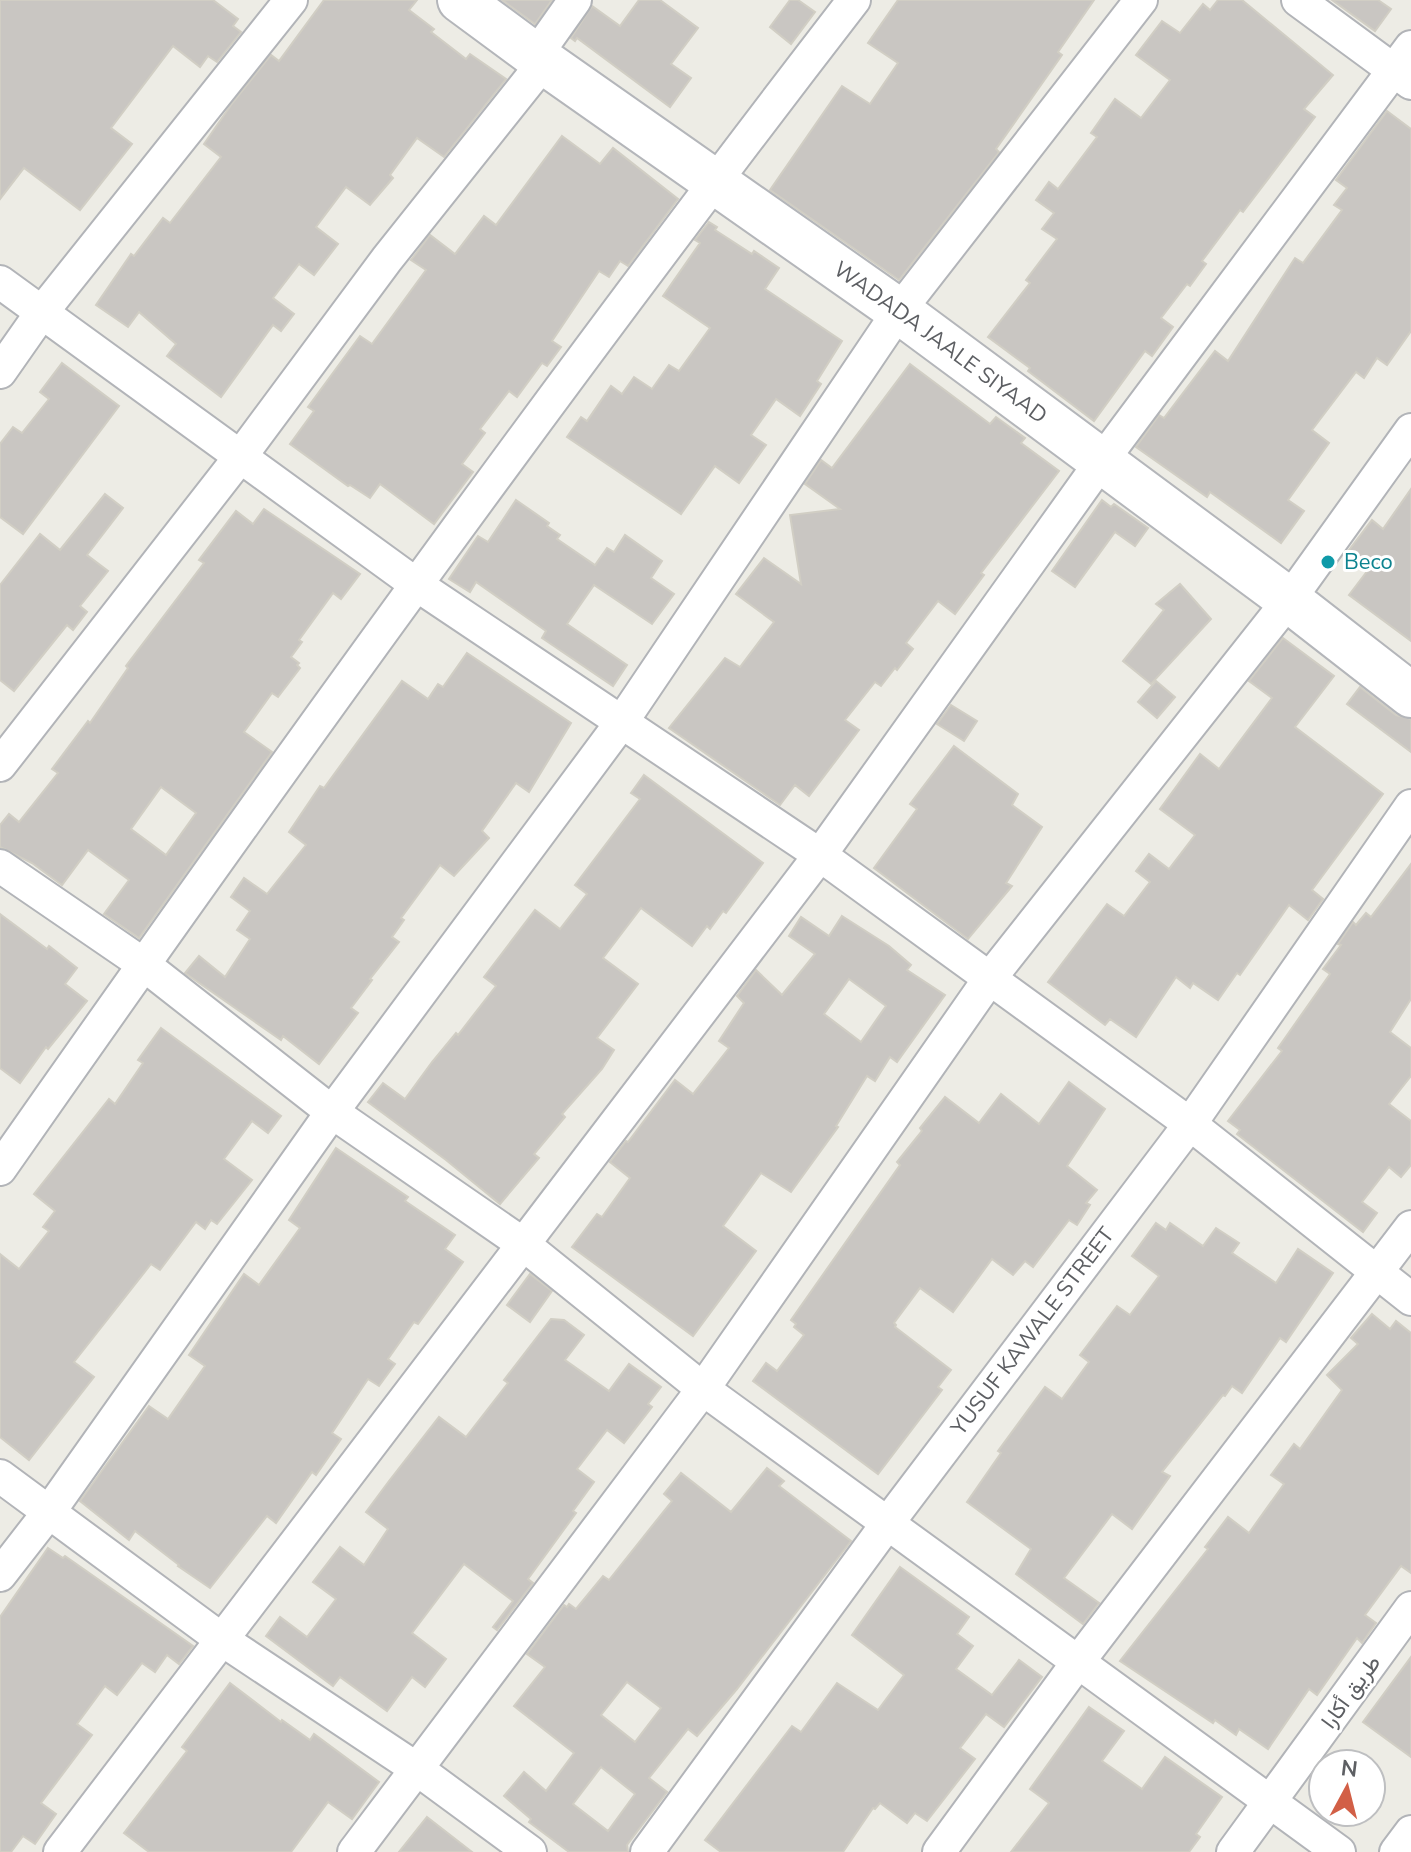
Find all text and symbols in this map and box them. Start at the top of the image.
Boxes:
street label: WADADA JAALE SIYAAD [827,255,1053,431]
place label: Beco [1344,547,1393,577]
marker: Beco [1319,553,1337,571]
street label: YUSUF KAWALE STREET [944,1221,1122,1442]
street label: طريق أكارا [1314,1649,1388,1735]
north arrow [1307,1748,1387,1828]
text: N [1339,1753,1359,1785]

